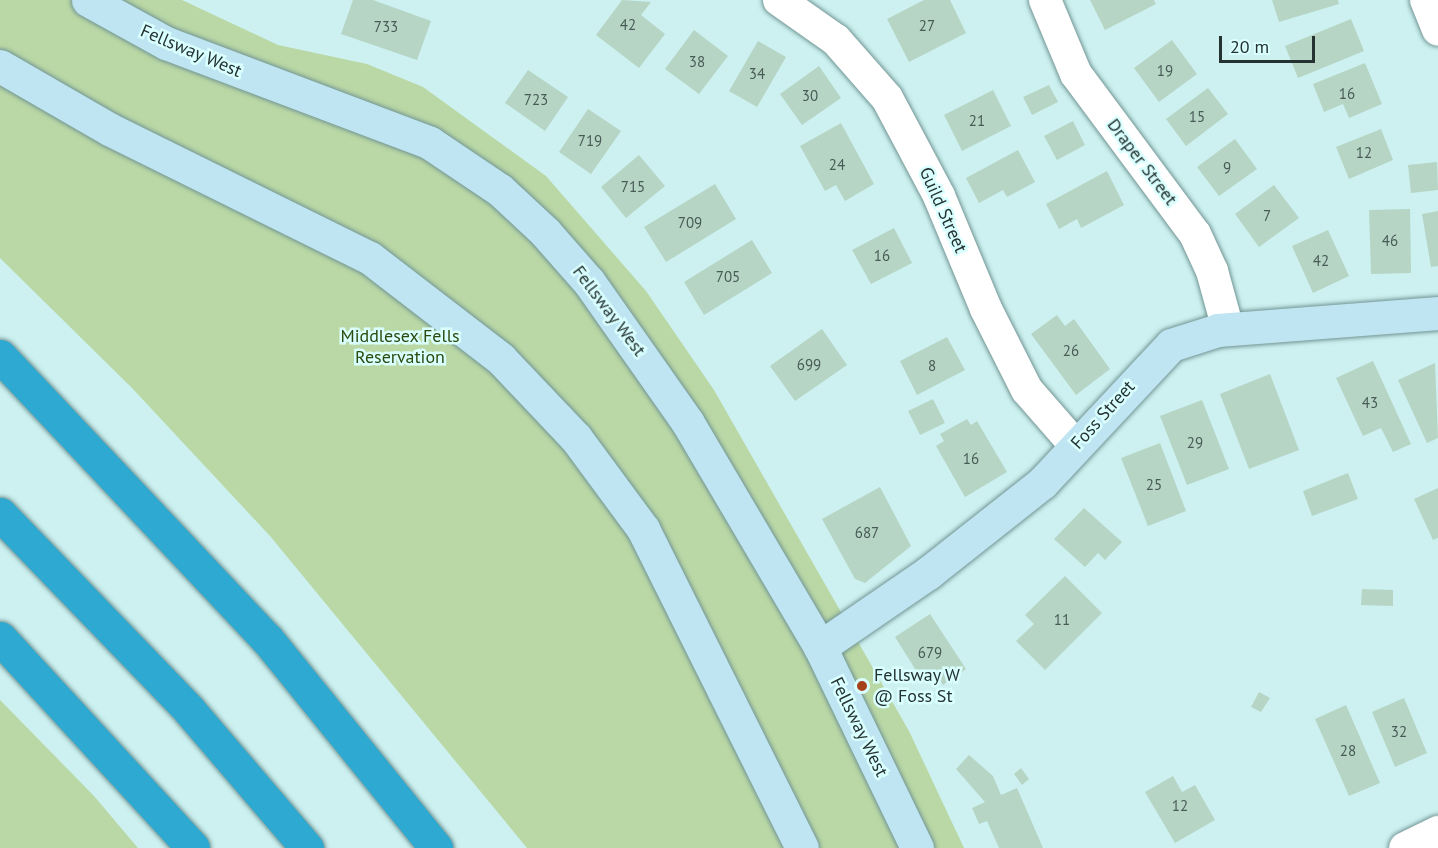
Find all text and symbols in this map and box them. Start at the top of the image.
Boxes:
house number: 42 [620,16,636,34]
house number: 27 [919,17,935,35]
house number: 733 [374,18,398,36]
street label: Fellsway West [137,20,245,82]
scale bar [1222,24,1318,62]
text: 20 m [1230,35,1269,58]
house number: 38 [689,53,705,71]
house number: 19 [1157,62,1173,80]
house number: 34 [749,65,765,83]
house number: 16 [1339,85,1355,103]
house number: 30 [802,87,818,105]
house number: 723 [524,91,548,109]
house number: 15 [1189,108,1205,126]
house number: 21 [969,112,985,130]
street label: Draper Street [1103,115,1181,209]
house number: 719 [578,132,602,150]
house number: 12 [1356,144,1372,162]
house number: 24 [829,156,845,174]
house number: 9 [1223,159,1231,177]
street label: Guild Street [915,164,971,256]
house number: 715 [621,178,645,196]
house number: 7 [1263,207,1271,225]
house number: 709 [678,214,702,232]
house number: 46 [1382,232,1398,250]
house number: 16 [874,247,890,265]
house number: 42 [1313,252,1329,270]
street label: Fellsway West [568,261,650,361]
house number: 705 [716,268,740,286]
park label: Middlesex Fells Reservation [340,326,460,368]
house number: 26 [1063,342,1079,360]
house number: 699 [797,356,821,374]
house number: 8 [928,357,936,375]
street label: Foss Street [1067,376,1139,454]
house number: 43 [1362,394,1378,412]
house number: 29 [1187,434,1203,452]
house number: 16 [963,450,979,468]
house number: 25 [1146,476,1162,494]
house number: 687 [855,524,879,542]
house number: 11 [1054,611,1070,629]
house number: 679 [918,644,942,662]
place label: Fellsway W @ Foss St [874,665,961,708]
street label: Fellsway West [825,673,893,781]
marker: Fellsway W @ Foss St [855,679,869,693]
house number: 32 [1391,723,1407,741]
house number: 28 [1340,742,1356,760]
house number: 12 [1172,797,1188,815]

